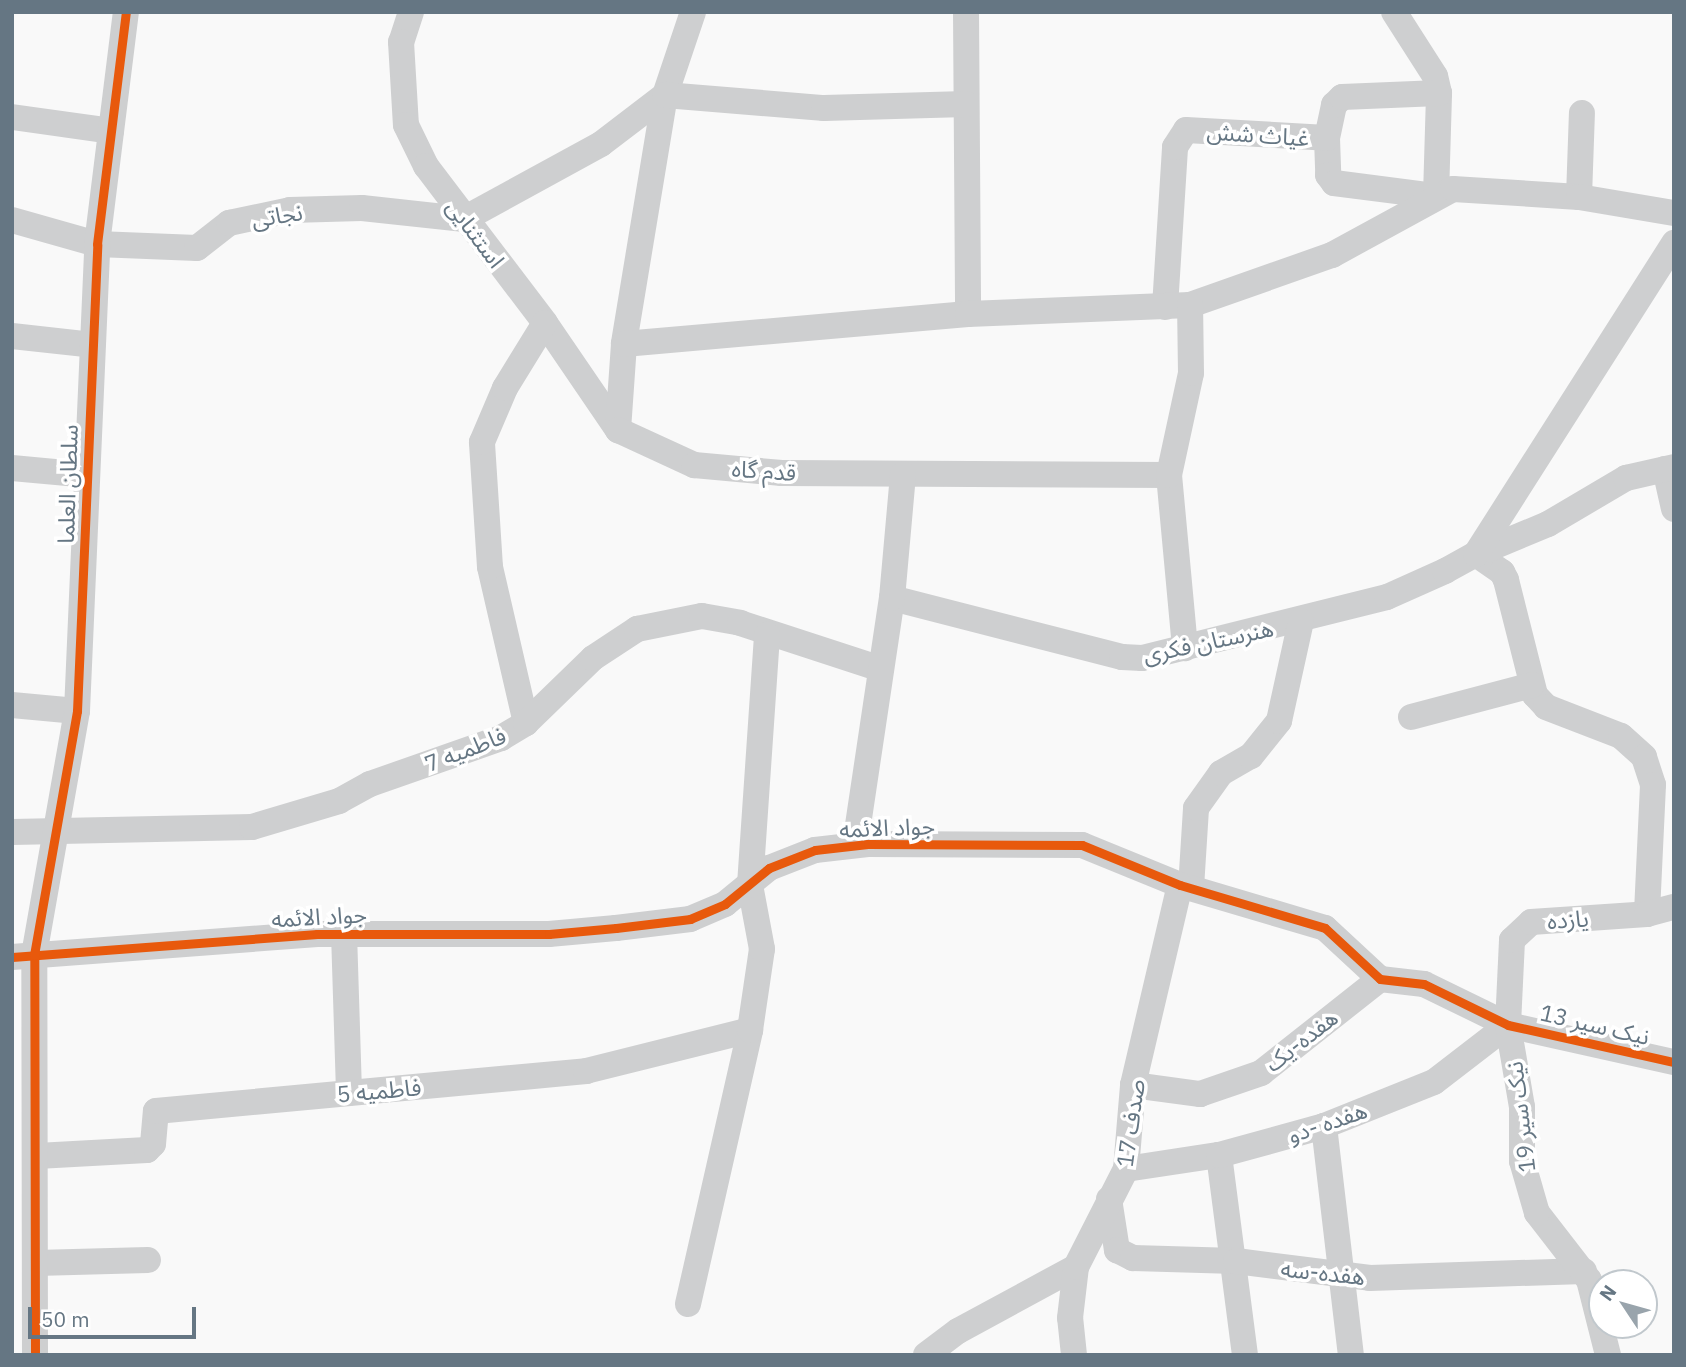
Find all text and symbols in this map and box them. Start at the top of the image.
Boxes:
street label: غیاث شش [1206,117,1310,151]
street label: استثنایی [441,193,511,273]
street label: نجاتی [249,197,305,233]
street label: سلطان العلما [51,424,83,544]
street label: قدم گاه [731,454,797,486]
street label: هنرستان فکری [1140,614,1276,668]
street label: فاطمیه 7 [420,721,510,777]
street label: جواد الائمه [839,812,935,842]
street label: جواد الائمه [270,900,368,932]
street label: یازده [1546,904,1590,934]
street label: نیک سیر 13 [1538,998,1652,1050]
street label: هفده-یک [1259,1003,1343,1077]
street label: نیک سیر 19 [1500,1060,1540,1174]
street label: فاطمیه 5 [336,1073,422,1107]
street label: صدف 17 [1110,1077,1150,1169]
street label: هفده -دو [1284,1096,1370,1148]
street label: هفده-سه [1280,1254,1366,1290]
north arrow [1588,1269,1658,1339]
text: N [1594,1280,1621,1305]
scale bar [32,1294,200,1338]
text: 50 m [41,1305,90,1333]

